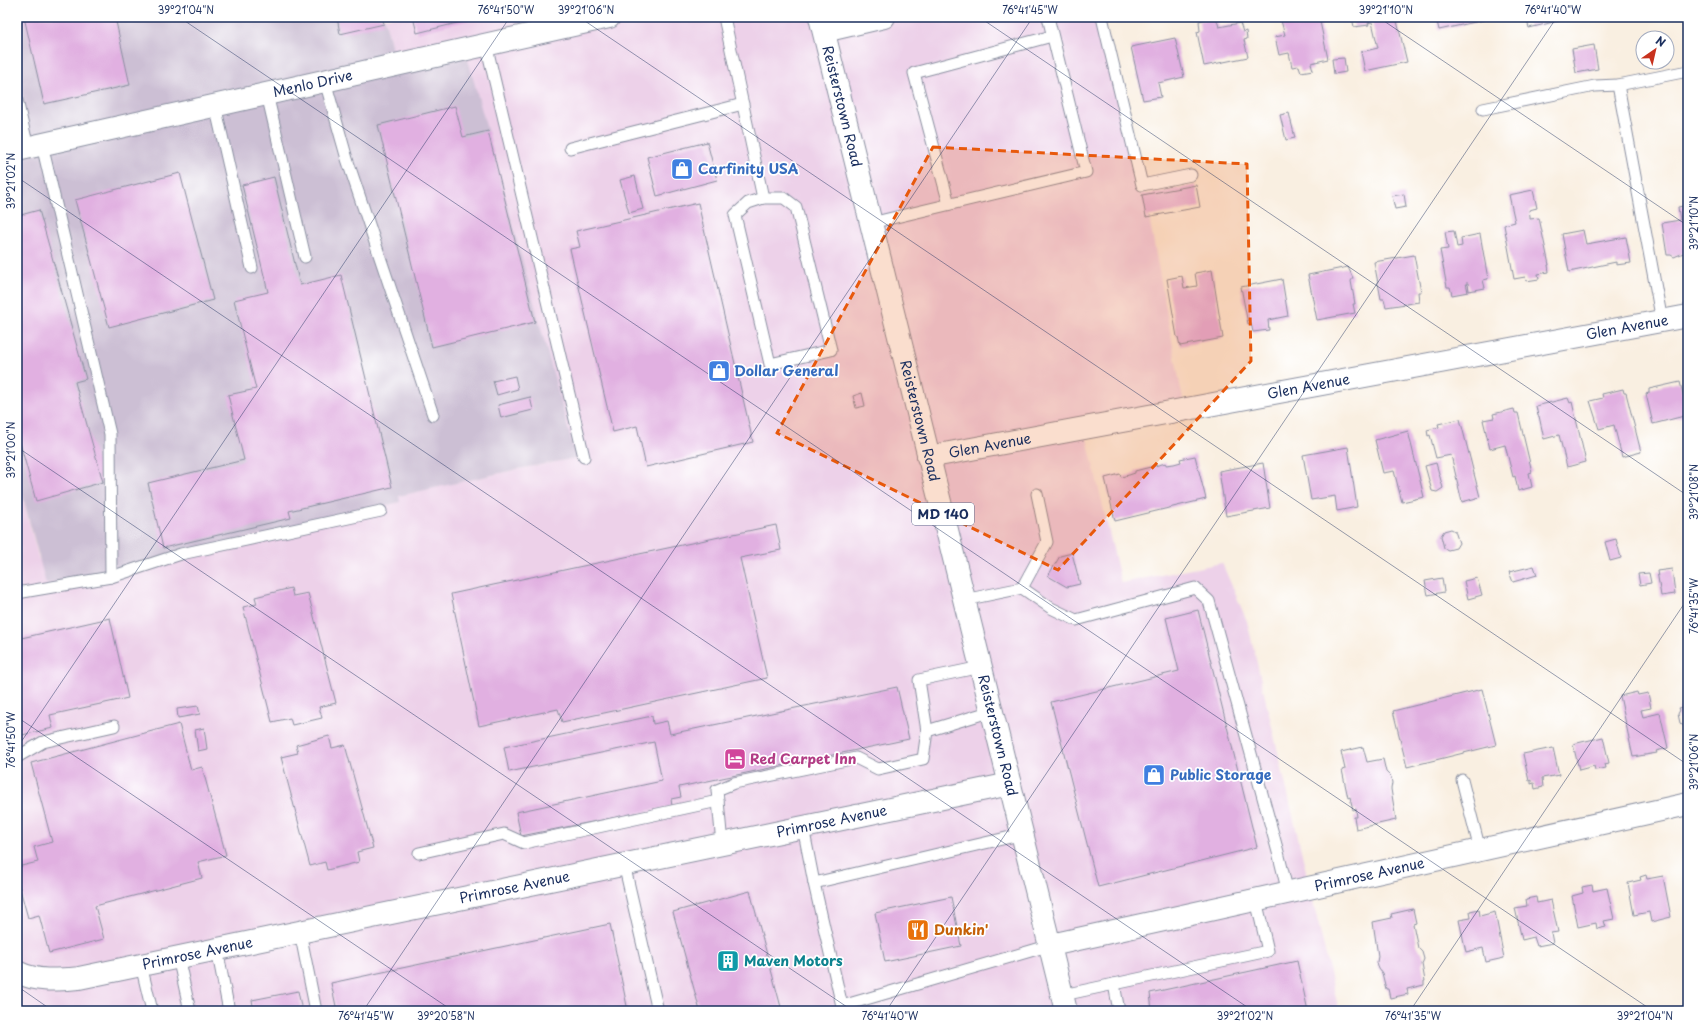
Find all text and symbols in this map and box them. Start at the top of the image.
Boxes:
text: 39°21'04"N [158,2,214,17]
text: 76°41'50"W [478,2,535,17]
text: 39°21'06"N [558,2,615,17]
text: 76°41'45"W [1002,2,1059,17]
text: 39°21'10"N [1359,2,1413,17]
text: 76°41'40"W [1525,2,1582,17]
north arrow [1635,30,1675,70]
text: N [1653,32,1669,51]
street label: Reisterstown Road [817,43,868,169]
street label: Menlo Drive [271,64,354,102]
text: 39°21'02"N [3,153,18,209]
shop icon: Carfinity USA [669,156,695,182]
place label: Carfinity USA [698,158,799,179]
text: 39°21'10"N [1686,196,1701,250]
street label: Glen Avenue [1584,309,1670,345]
shop icon: Dollar General [706,358,732,384]
street label: Reisterstown Road [895,358,946,484]
place label: Dollar General [734,360,838,381]
street label: Glen Avenue [1265,368,1352,404]
text: 39°21'00"N [3,421,18,479]
street label: Glen Avenue [947,427,1033,463]
text: 39°21'08"N [1686,464,1701,520]
road number: MD 140 [912,503,974,525]
text: 76°41'35"W [1686,577,1701,634]
street label: Reisterstown Road [973,672,1023,798]
text: 76°41'50"W [3,711,18,768]
text: 39°21'06"N [1686,733,1701,790]
hotel icon: Red Carpet Inn [722,746,748,772]
place label: Red Carpet Inn [750,748,857,769]
shop icon: Public Storage [1141,762,1167,788]
place label: Public Storage [1170,764,1272,785]
street label: Primrose Avenue [774,799,889,842]
street label: Primrose Avenue [1312,852,1427,896]
street label: Primrose Avenue [457,865,572,909]
restaurant icon: Dunkin' [905,917,931,943]
place label: Dunkin' [934,919,989,940]
street label: Primrose Avenue [140,931,255,975]
building icon: Maven Motors [715,948,741,974]
place label: Maven Motors [744,950,843,971]
text: 76°41'45"W [338,1008,395,1023]
text: 39°20'58"N [417,1008,475,1023]
text: 76°41'40"W [862,1008,919,1023]
text: 39°21'02"N [1217,1008,1273,1023]
text: 76°41'35"W [1385,1008,1442,1023]
text: 39°21'04"N [1617,1008,1673,1023]

